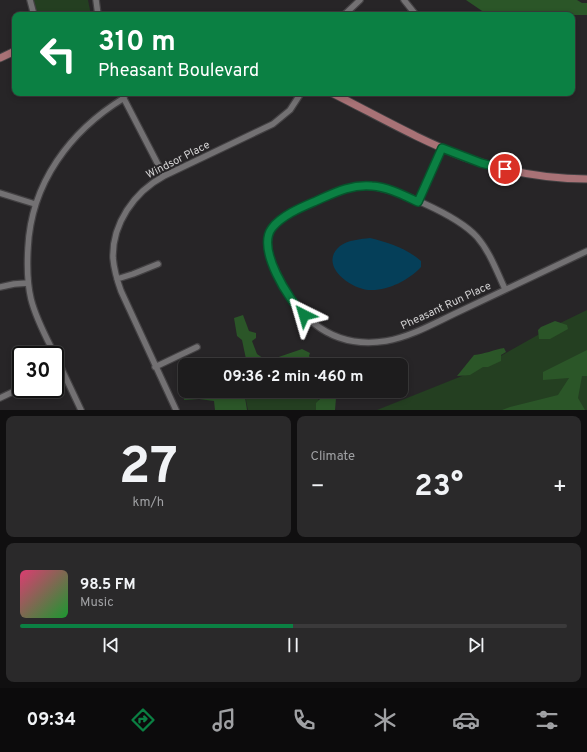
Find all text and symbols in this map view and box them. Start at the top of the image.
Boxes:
text: 310 m [98,25,176,61]
icon: left [32,28,84,80]
text: Pheasant Boulevard [98,60,259,83]
street label: Windsor Place [144,138,212,182]
pin [488,152,522,186]
icon: arrive [494,158,516,180]
street label: Pheasant Run Place [399,279,494,333]
position arrow [283,294,325,336]
speed limit sign: 30 [12,346,64,398]
text: 09:36 · 2 min · 460 m [223,368,363,387]
text: 27 [119,436,178,502]
text: Climate [311,449,355,465]
text: 23° [414,469,463,506]
text: − [311,474,325,501]
text: + [553,474,567,501]
text: km/h [132,495,164,511]
text: 98.5 FM [80,576,136,595]
text: Music [80,595,114,611]
icon: previous [100,634,122,656]
icon: pause [282,634,304,656]
icon: next [465,634,487,656]
icon: directions [129,706,157,734]
icon: music [210,706,238,734]
icon: phone [290,706,318,734]
icon: climate [371,706,399,734]
icon: car [452,706,480,734]
icon: filters [533,706,561,734]
text: 09:34 [26,709,76,732]

